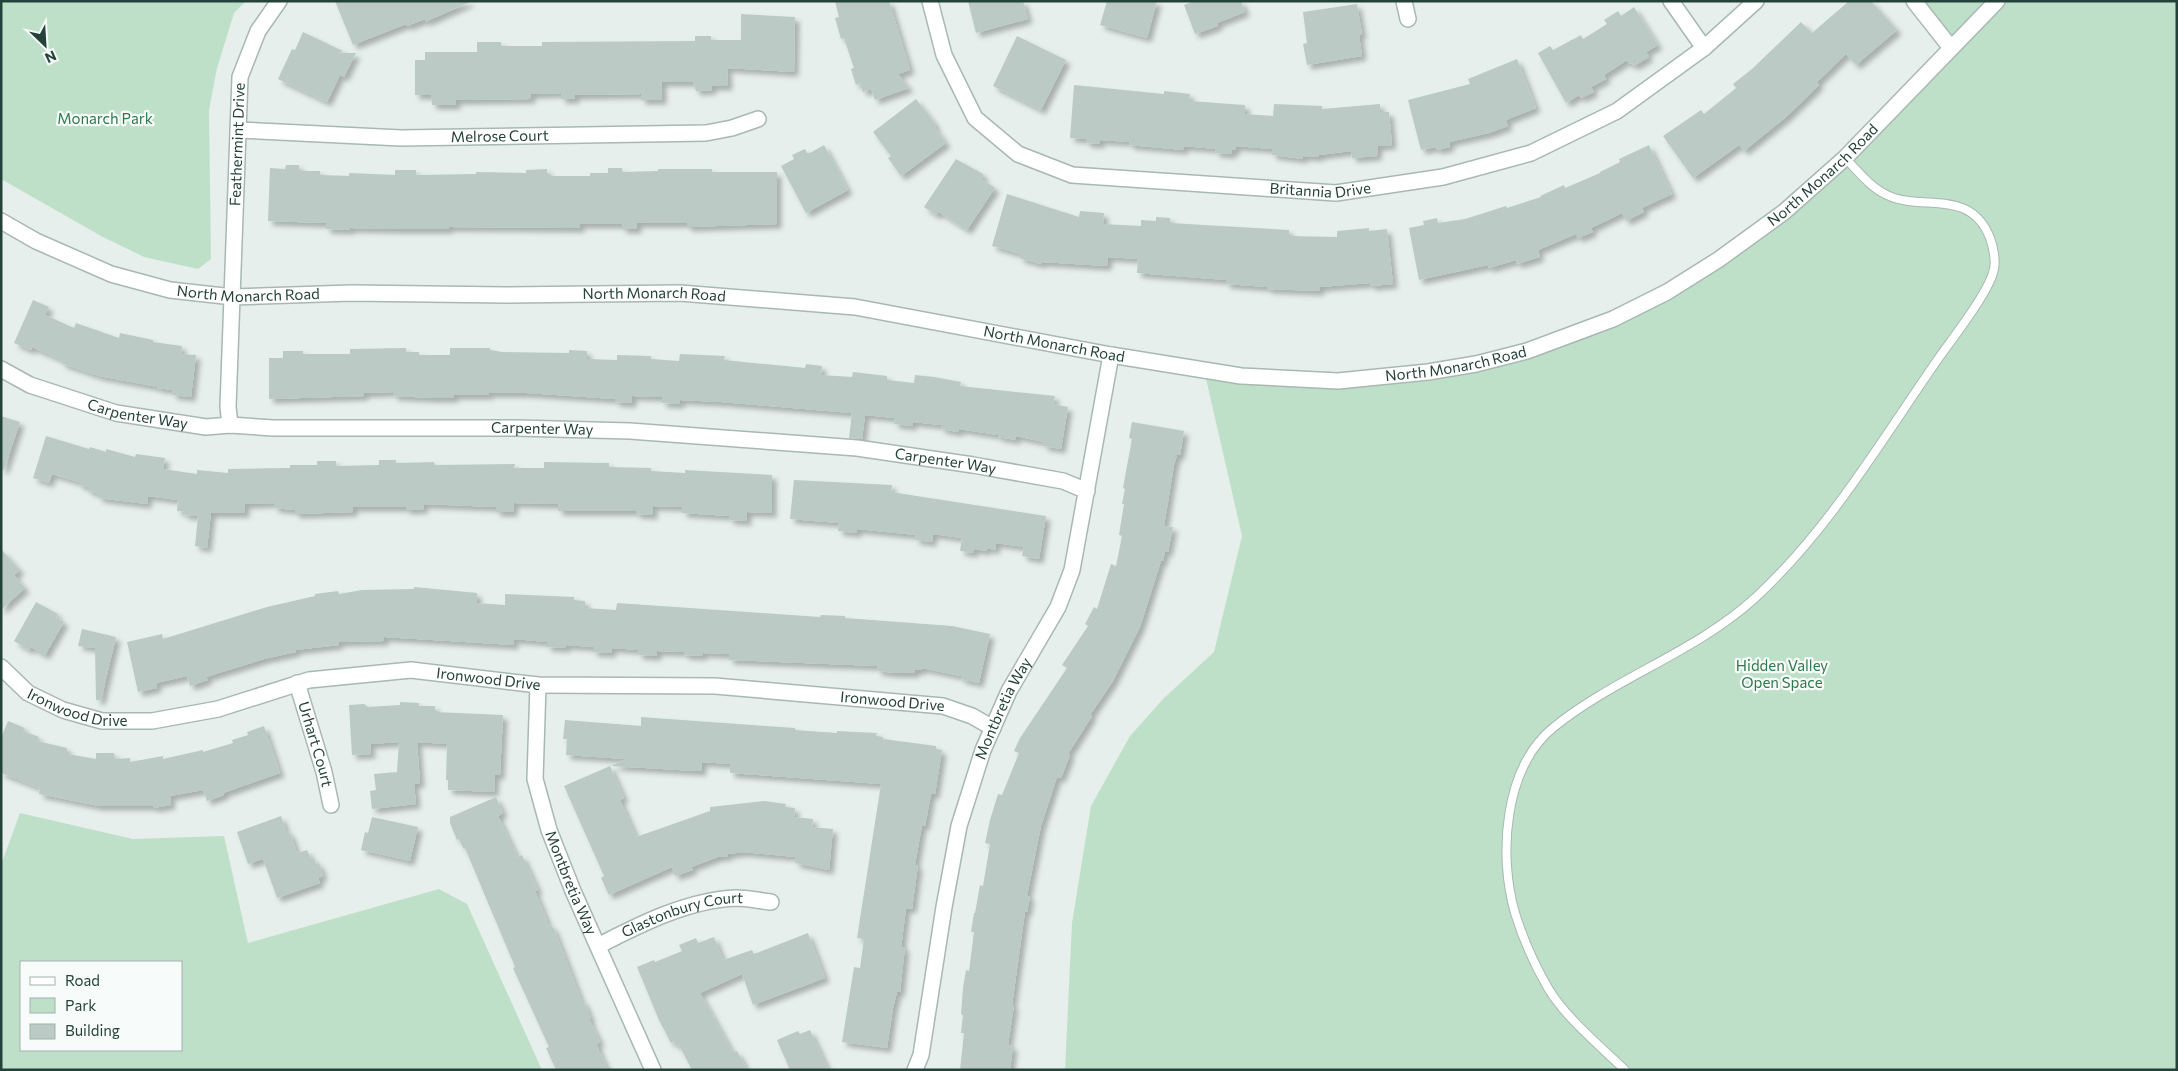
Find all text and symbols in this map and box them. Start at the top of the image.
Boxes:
north arrow [20,20,70,70]
text: N [42,47,59,67]
street label: Feathermint Drive [225,82,248,206]
park label: Monarch Park [57,109,153,127]
street label: North Monarch Road [1763,120,1881,229]
street label: Melrose Court [451,126,549,145]
street label: Britannia Drive [1269,178,1372,201]
street label: North Monarch Road [176,281,320,305]
street label: North Monarch Road [582,283,726,305]
street label: North Monarch Road [982,321,1126,365]
street label: North Monarch Road [1384,341,1528,384]
street label: Carpenter Way [85,394,190,432]
street label: Carpenter Way [491,418,594,438]
street label: Carpenter Way [894,444,998,477]
street label: Montbretia Way [971,654,1035,762]
park label: Hidden Valley Open Space [1736,656,1828,691]
street label: Ironwood Drive [435,663,542,693]
street label: Ironwood Drive [25,684,128,729]
street label: Ironwood Drive [840,687,946,714]
street label: Urhart Court [295,699,337,788]
street label: Montbretia Way [542,828,601,937]
street label: Glastonbury Court [618,888,744,941]
legend [20,961,182,1051]
text: Road [65,971,100,989]
text: Park [65,996,96,1014]
text: Building [65,1021,120,1039]

